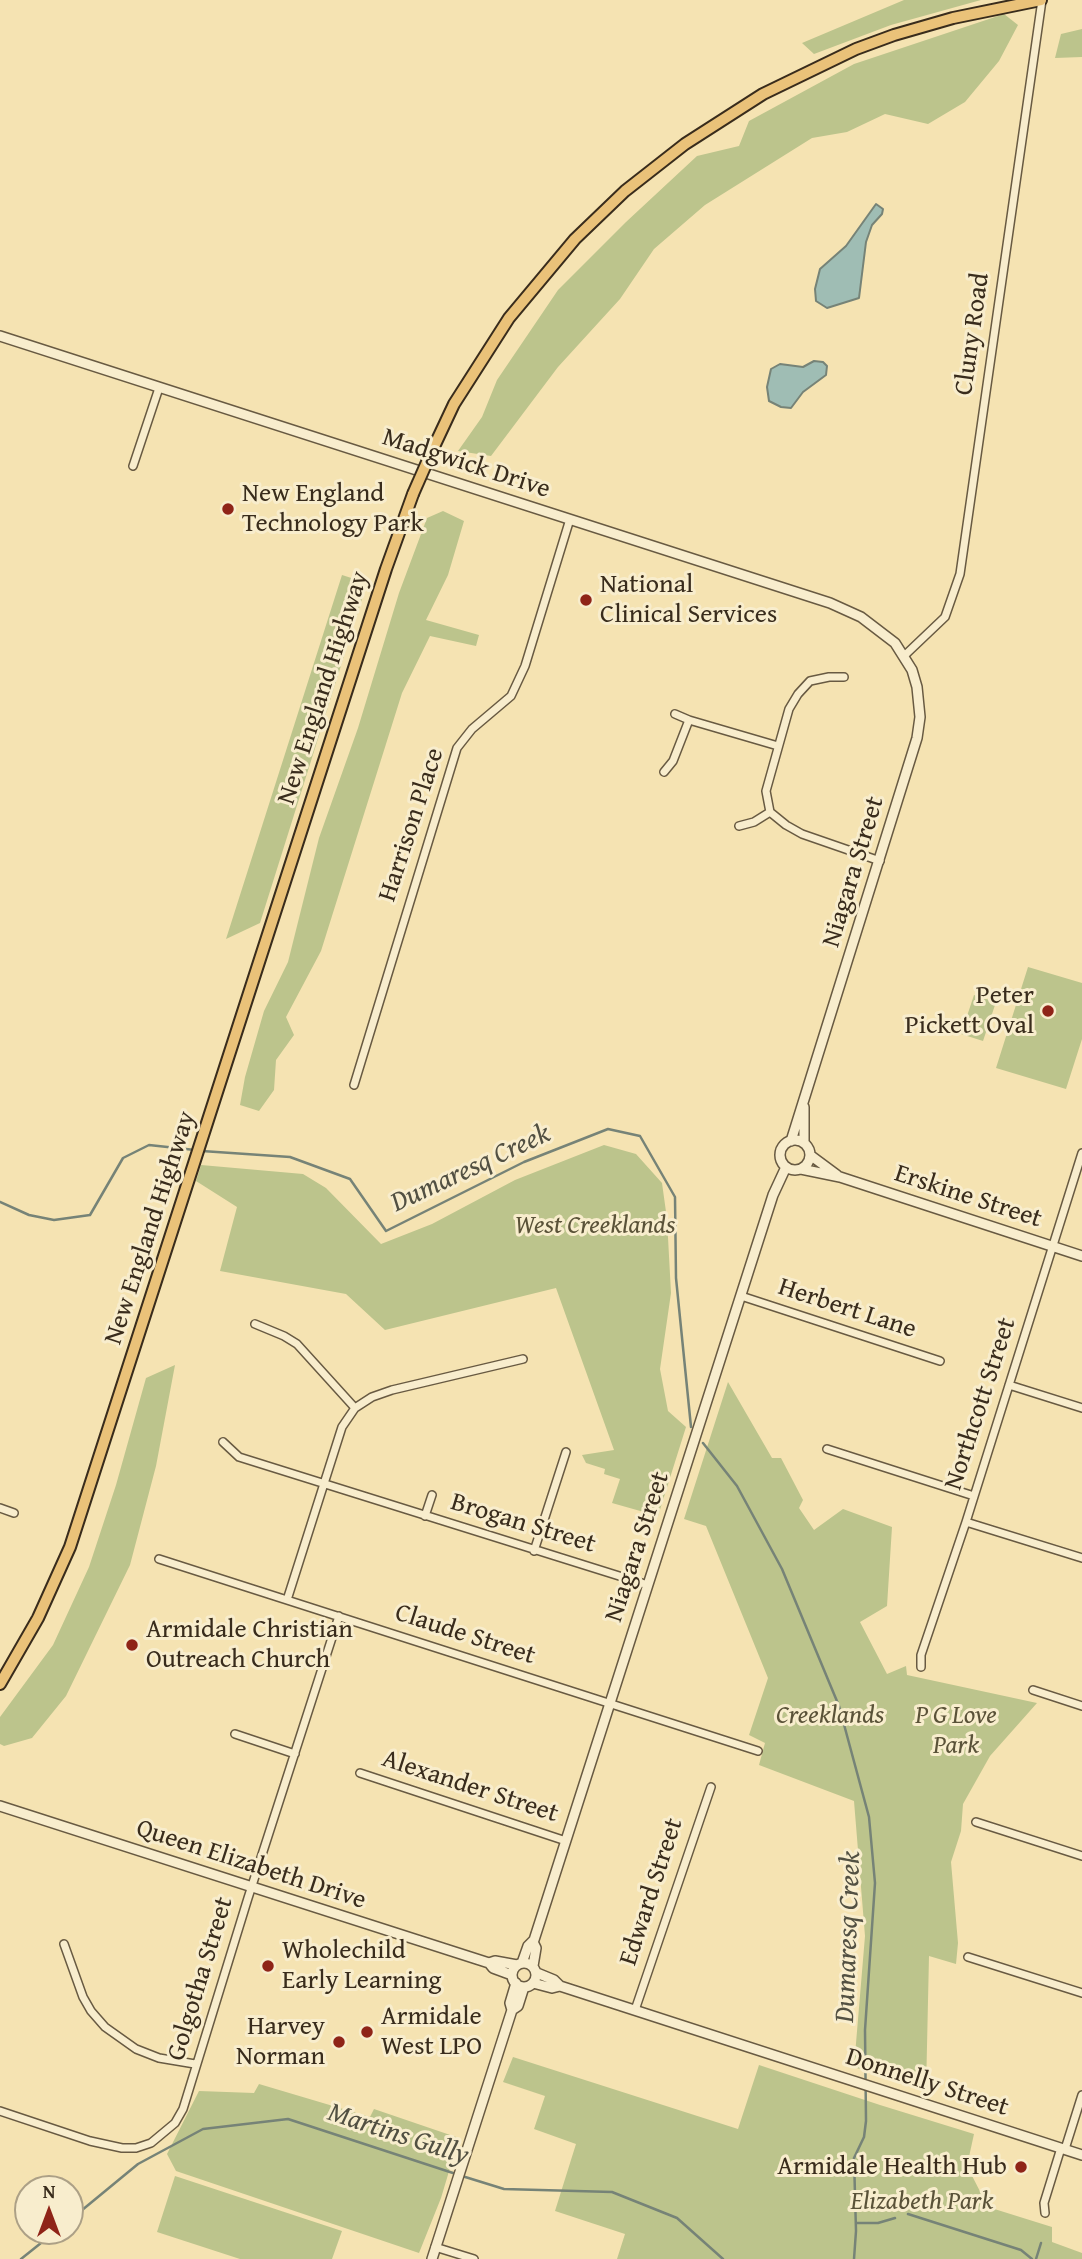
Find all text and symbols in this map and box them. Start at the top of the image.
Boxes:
street label: Cluny Road [949,271,997,397]
street label: Madgwick Drive [378,422,554,506]
place label: New England Technology Park [242,478,424,540]
marker: New England Technology Park [220,501,236,517]
street label: New England Highway [272,568,376,808]
place label: National Clinical Services [600,569,777,630]
marker: National Clinical Services [578,592,594,608]
street label: Harrison Place [373,744,451,906]
street label: Niagara Street [816,793,892,951]
place label: Peter Pickett Oval [905,980,1034,1042]
marker: Peter Pickett Oval [1040,1003,1056,1019]
street label: New England Highway [99,1108,203,1348]
water label: Dumaresq Creek [386,1117,556,1221]
street label: Erskine Street [890,1159,1046,1235]
park label: West Creeklands [515,1210,675,1242]
street label: Herbert Lane [774,1272,920,1346]
street label: Northcott Street [938,1314,1024,1494]
street label: Niagara Street [599,1468,677,1626]
street label: Brogan Street [447,1487,599,1561]
street label: Claude Street [391,1598,539,1672]
place label: Armidale Christian Outreach Church [146,1614,353,1676]
marker: Armidale Christian Outreach Church [124,1637,140,1653]
park label: Creeklands [776,1700,884,1732]
park label: P G Love Park [915,1700,997,1762]
street label: Alexander Street [378,1744,562,1830]
street label: Queen Elizabeth Drive [132,1813,370,1917]
street label: Edward Street [613,1814,691,1970]
water label: Dumaresq Creek [829,1851,869,2023]
street label: Golgotha Street [161,1893,241,2065]
place label: Wholechild Early Learning [282,1935,441,1996]
marker: Wholechild Early Learning [260,1958,276,1974]
place label: Armidale West LPO [381,2001,482,2062]
place label: Harvey Norman [236,2011,325,2072]
marker: Armidale West LPO [359,2024,375,2040]
marker: Harvey Norman [331,2034,347,2050]
street label: Donnelly Street [842,2042,1012,2124]
water label: Martins Gully [323,2096,473,2174]
place label: Armidale Health Hub [777,2151,1007,2183]
marker: Armidale Health Hub [1013,2159,1029,2175]
north arrow [14,2175,84,2245]
text: N [43,2177,55,2205]
park label: Elizabeth Park [851,2186,993,2218]

